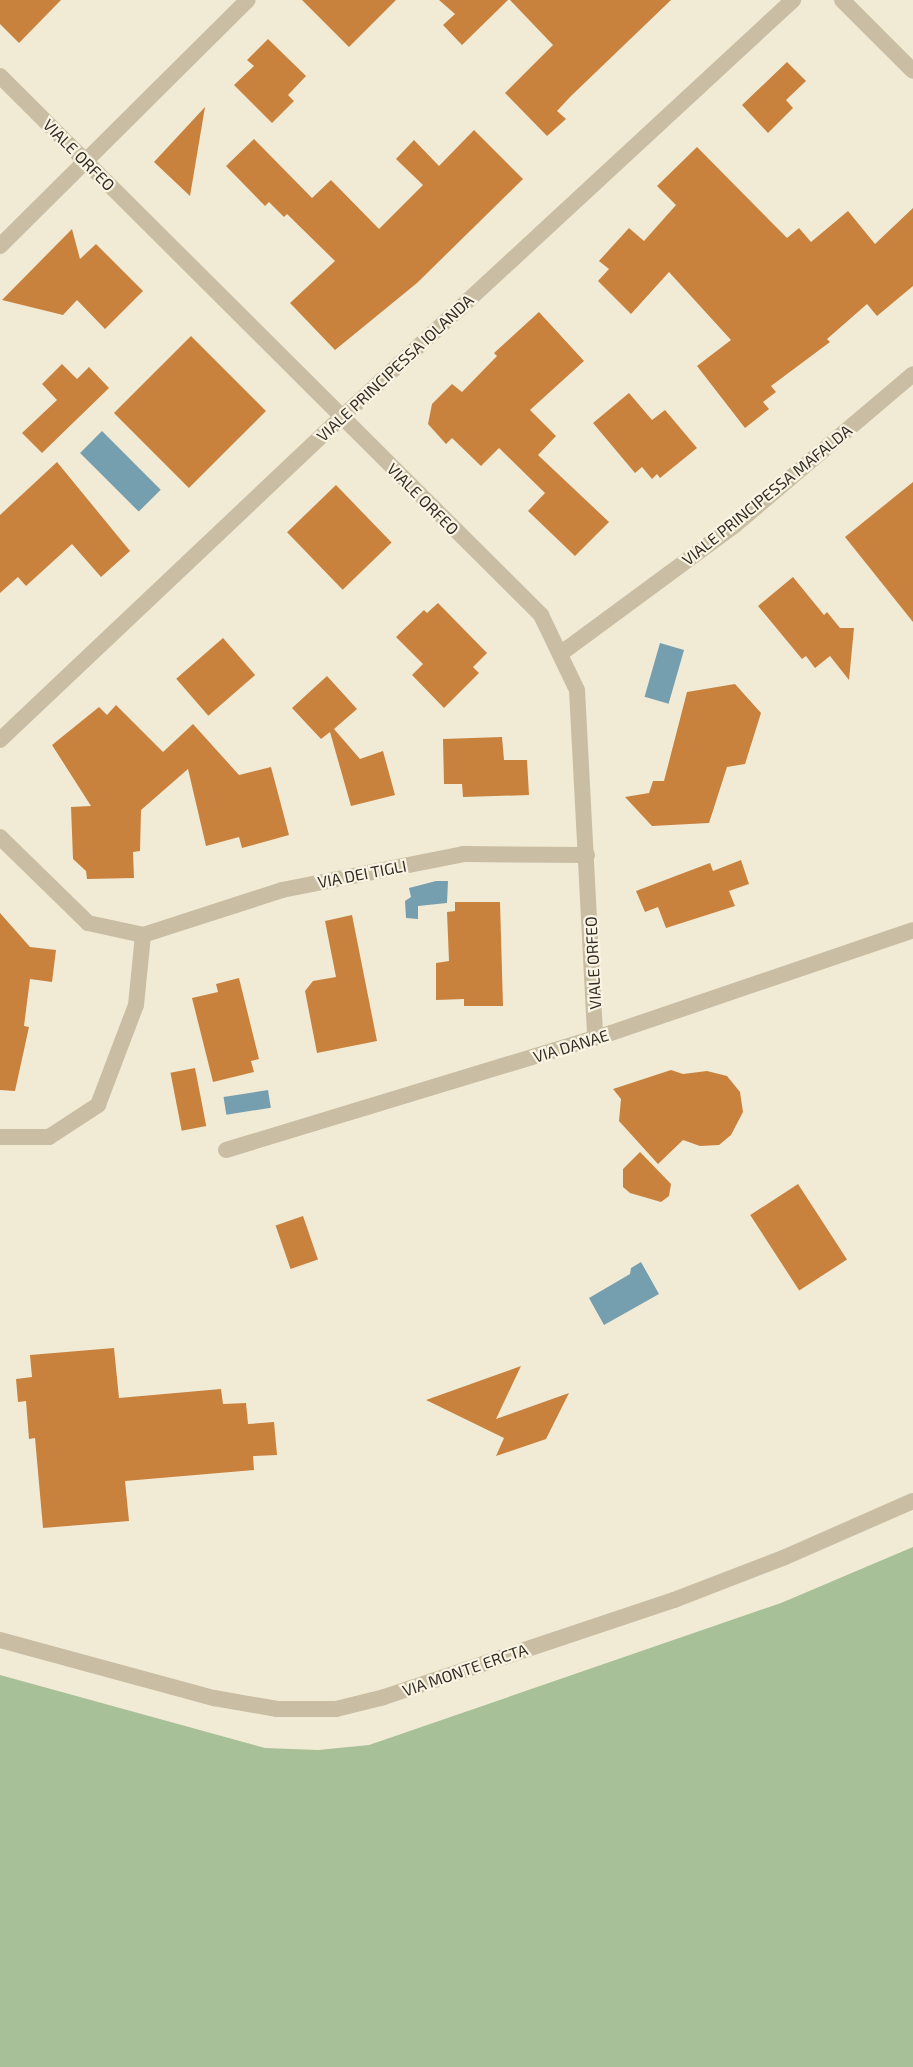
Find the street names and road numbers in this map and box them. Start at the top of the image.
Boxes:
street label: VIALE ORFEO [39,115,119,195]
street label: VIALE PRINCIPESSA IOLANDA [313,290,477,446]
street label: VIALE PRINCIPESSA MAFALDA [678,420,856,570]
street label: VIALE ORFEO [383,459,463,539]
street label: VIA DEI TIGLI [316,856,408,892]
street label: VIALE ORFEO [581,916,605,1010]
street label: VIA DANAE [531,1025,611,1067]
street label: VIA MONTE ERCTA [400,1640,530,1700]

